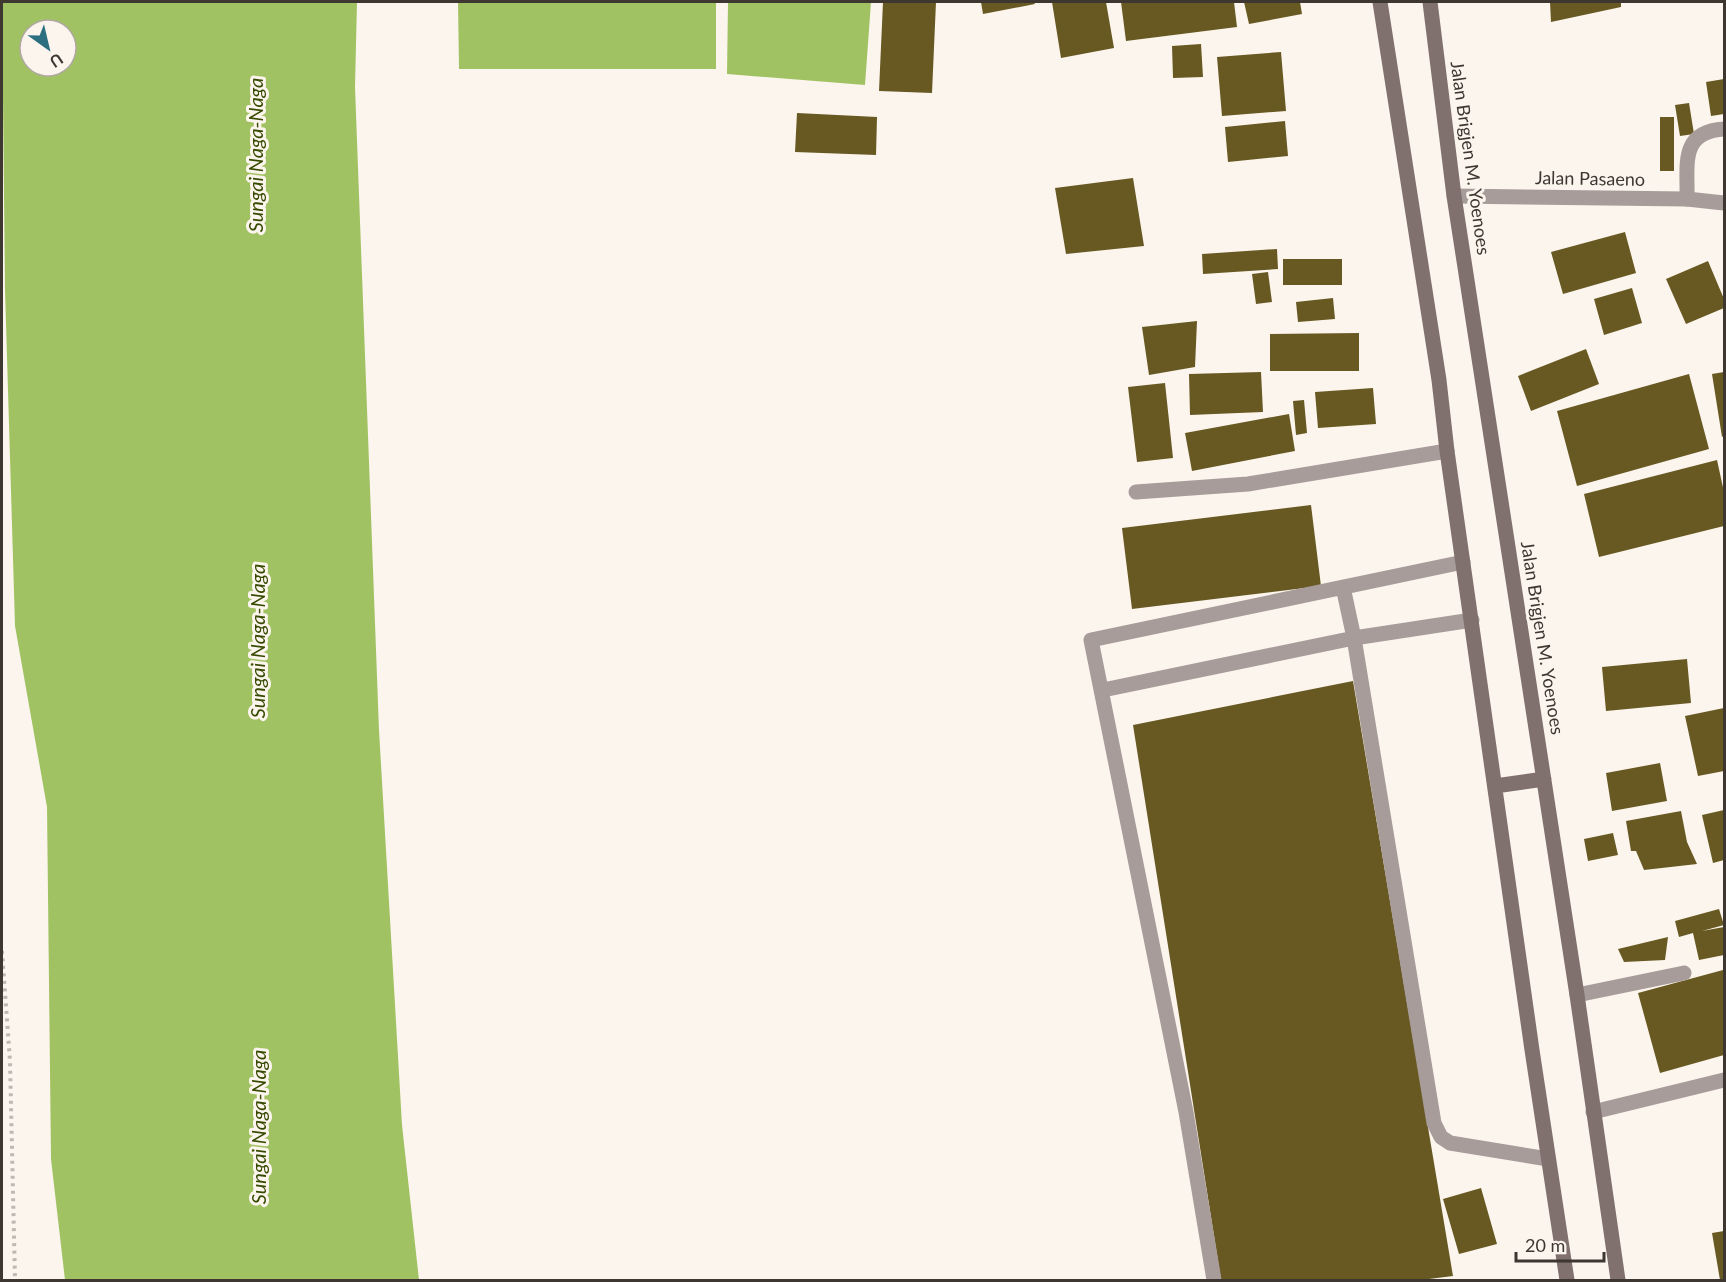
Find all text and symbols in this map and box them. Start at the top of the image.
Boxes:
north arrow [18,18,78,78]
text: U [46,50,67,72]
street label: Jalan Brigjen M. Yoenoes [1446,59,1496,256]
water label: Sungai Naga-Naga [243,78,267,232]
street label: Jalan Pasaeno [1535,166,1645,190]
street label: Jalan Brigjen M. Yoenoes [1517,540,1569,736]
water label: Sungai Naga-Naga [245,564,269,718]
water label: Sungai Naga-Naga [246,1050,270,1204]
scale bar [1516,1225,1604,1263]
text: 20 m [1525,1234,1565,1256]

